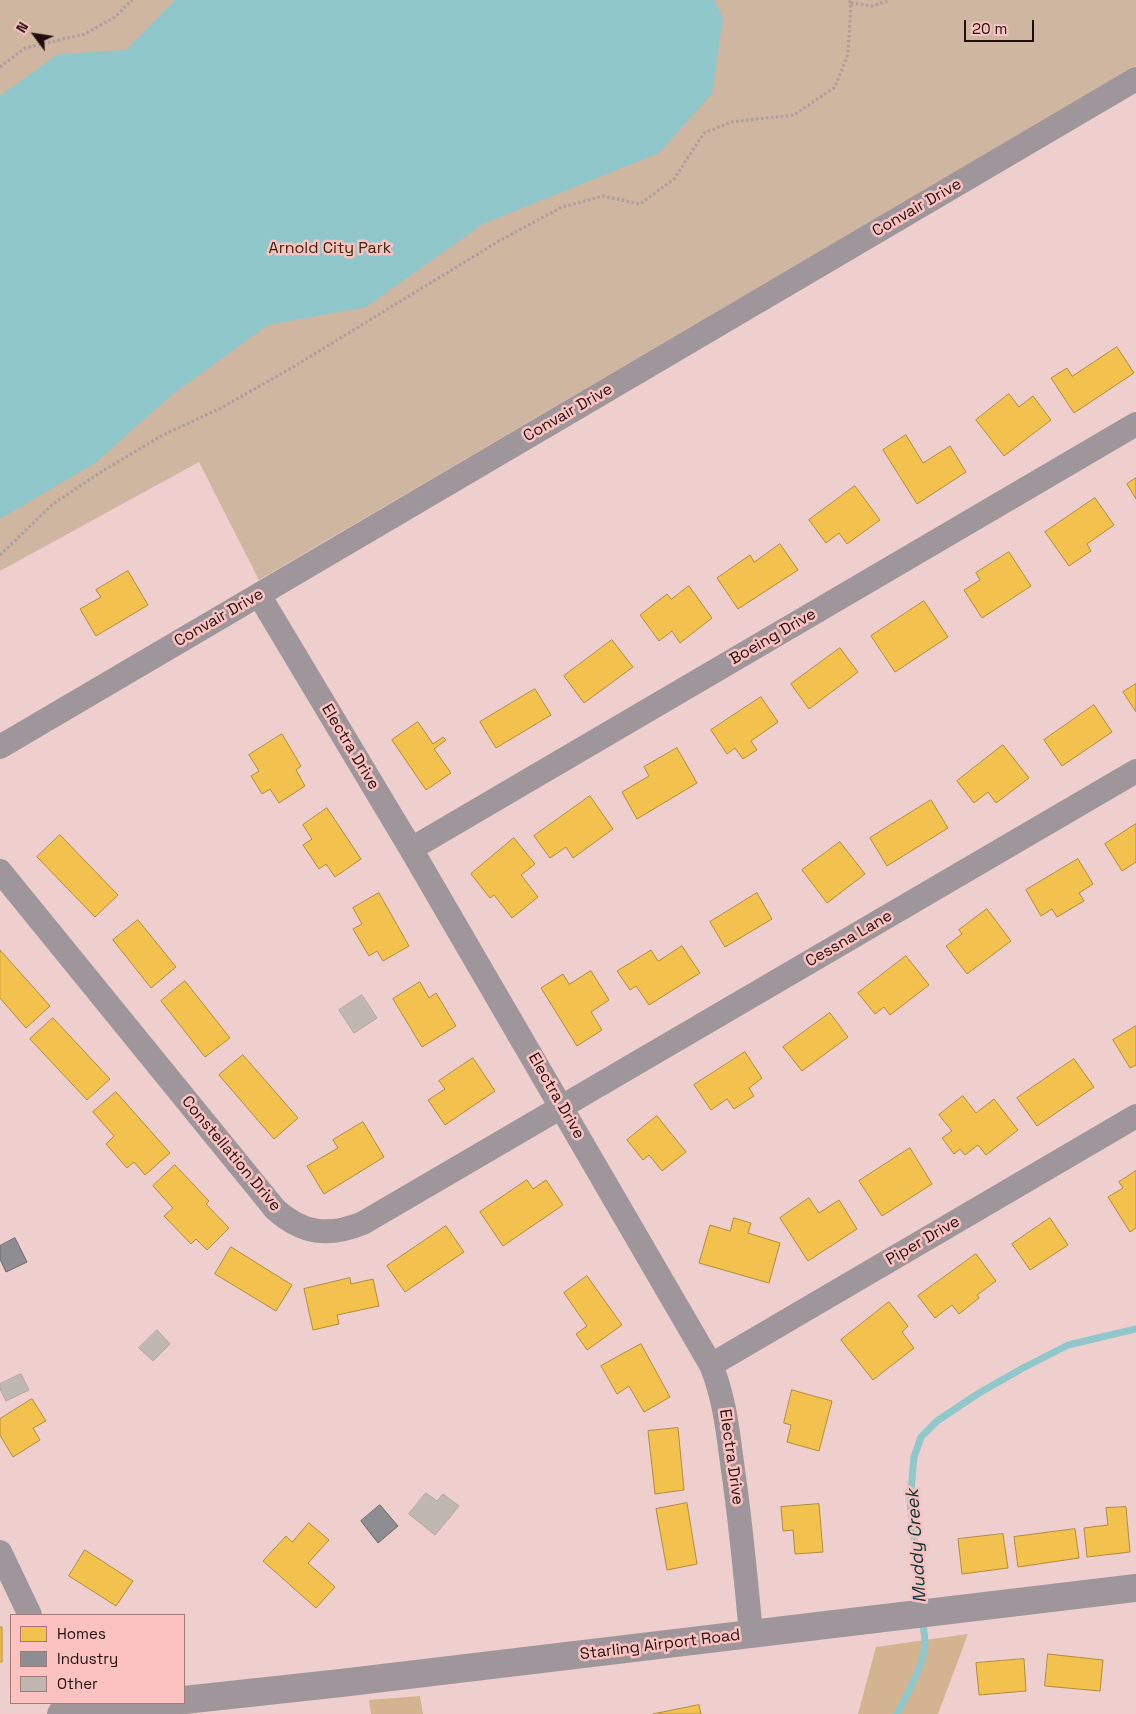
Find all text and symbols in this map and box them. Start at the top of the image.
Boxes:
north arrow [10,10,60,60]
scale bar [966,10,1036,42]
text: N [12,19,32,36]
text: 20 m [972,19,1007,38]
street label: Convair Drive [869,175,965,241]
park label: Arnold City Park [269,239,391,259]
street label: Convair Drive [520,380,616,446]
street label: Convair Drive [171,585,267,651]
street label: Boeing Drive [726,605,820,669]
street label: Electra Drive [317,701,383,793]
street label: Cessna Lane [802,906,896,972]
street label: Electra Drive [524,1049,588,1143]
street label: Constellation Drive [177,1092,285,1216]
street label: Piper Drive [883,1212,963,1270]
street label: Electra Drive [715,1408,747,1506]
water label: Muddy Creek [902,1488,932,1604]
legend [10,1614,185,1704]
text: Homes [57,1624,106,1643]
street label: Starling Airport Road [579,1626,741,1664]
text: Industry [57,1649,118,1668]
text: Other [57,1674,98,1693]

